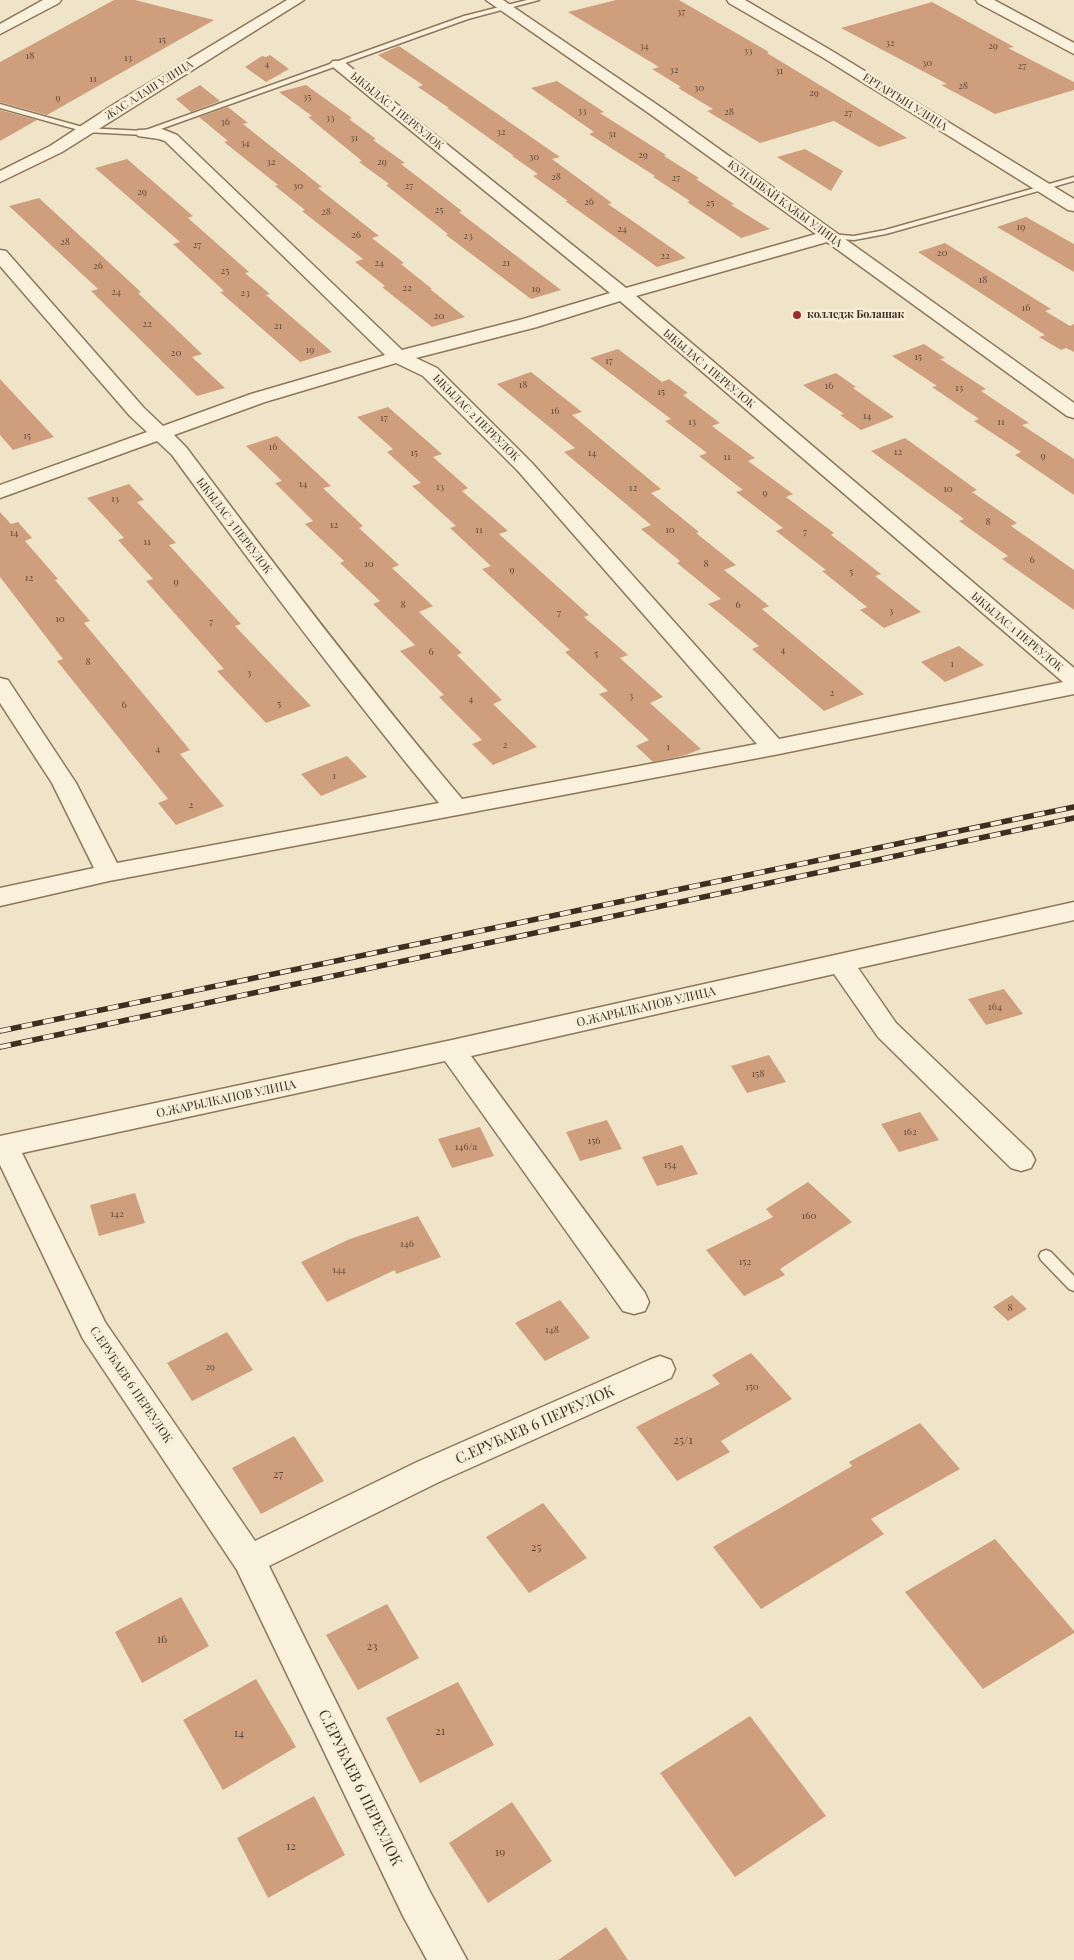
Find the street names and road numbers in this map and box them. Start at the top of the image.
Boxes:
street label: ЖАС АЛАШ УЛИЦА [103,58,195,122]
street label: ЫКЫЛАС 1 ПЕРЕУЛОК [348,69,446,153]
street label: ЕРТАРГЫН УЛИЦА [860,71,950,133]
street label: КУНАНБАЙ КАЖЫ УЛИЦА [725,158,845,250]
street label: ЫКЫЛАС 1 ПЕРЕУЛОК [660,327,758,411]
street label: ЫКЫЛАС 2 ПЕРЕУЛОК [430,372,522,464]
street label: ЫКЫЛАС 3 ПЕРЕУЛОК [194,475,274,577]
street label: ЫКЫЛАС 1 ПЕРЕУЛОК [968,590,1066,674]
street label: О.ЖАРЫЛКАПОВ УЛИЦА [575,984,717,1030]
street label: О.ЖАРЫЛКАПОВ УЛИЦА [155,1077,297,1121]
street label: С.ЕРУБАЕВ 6 ПЕРЕУЛОК [87,1324,175,1446]
street label: С.ЕРУБАЕВ 6 ПЕРЕУЛОК [453,1382,617,1468]
street label: С.ЕРУБАЕВ 6 ПЕРЕУЛОК [314,1707,406,1869]

